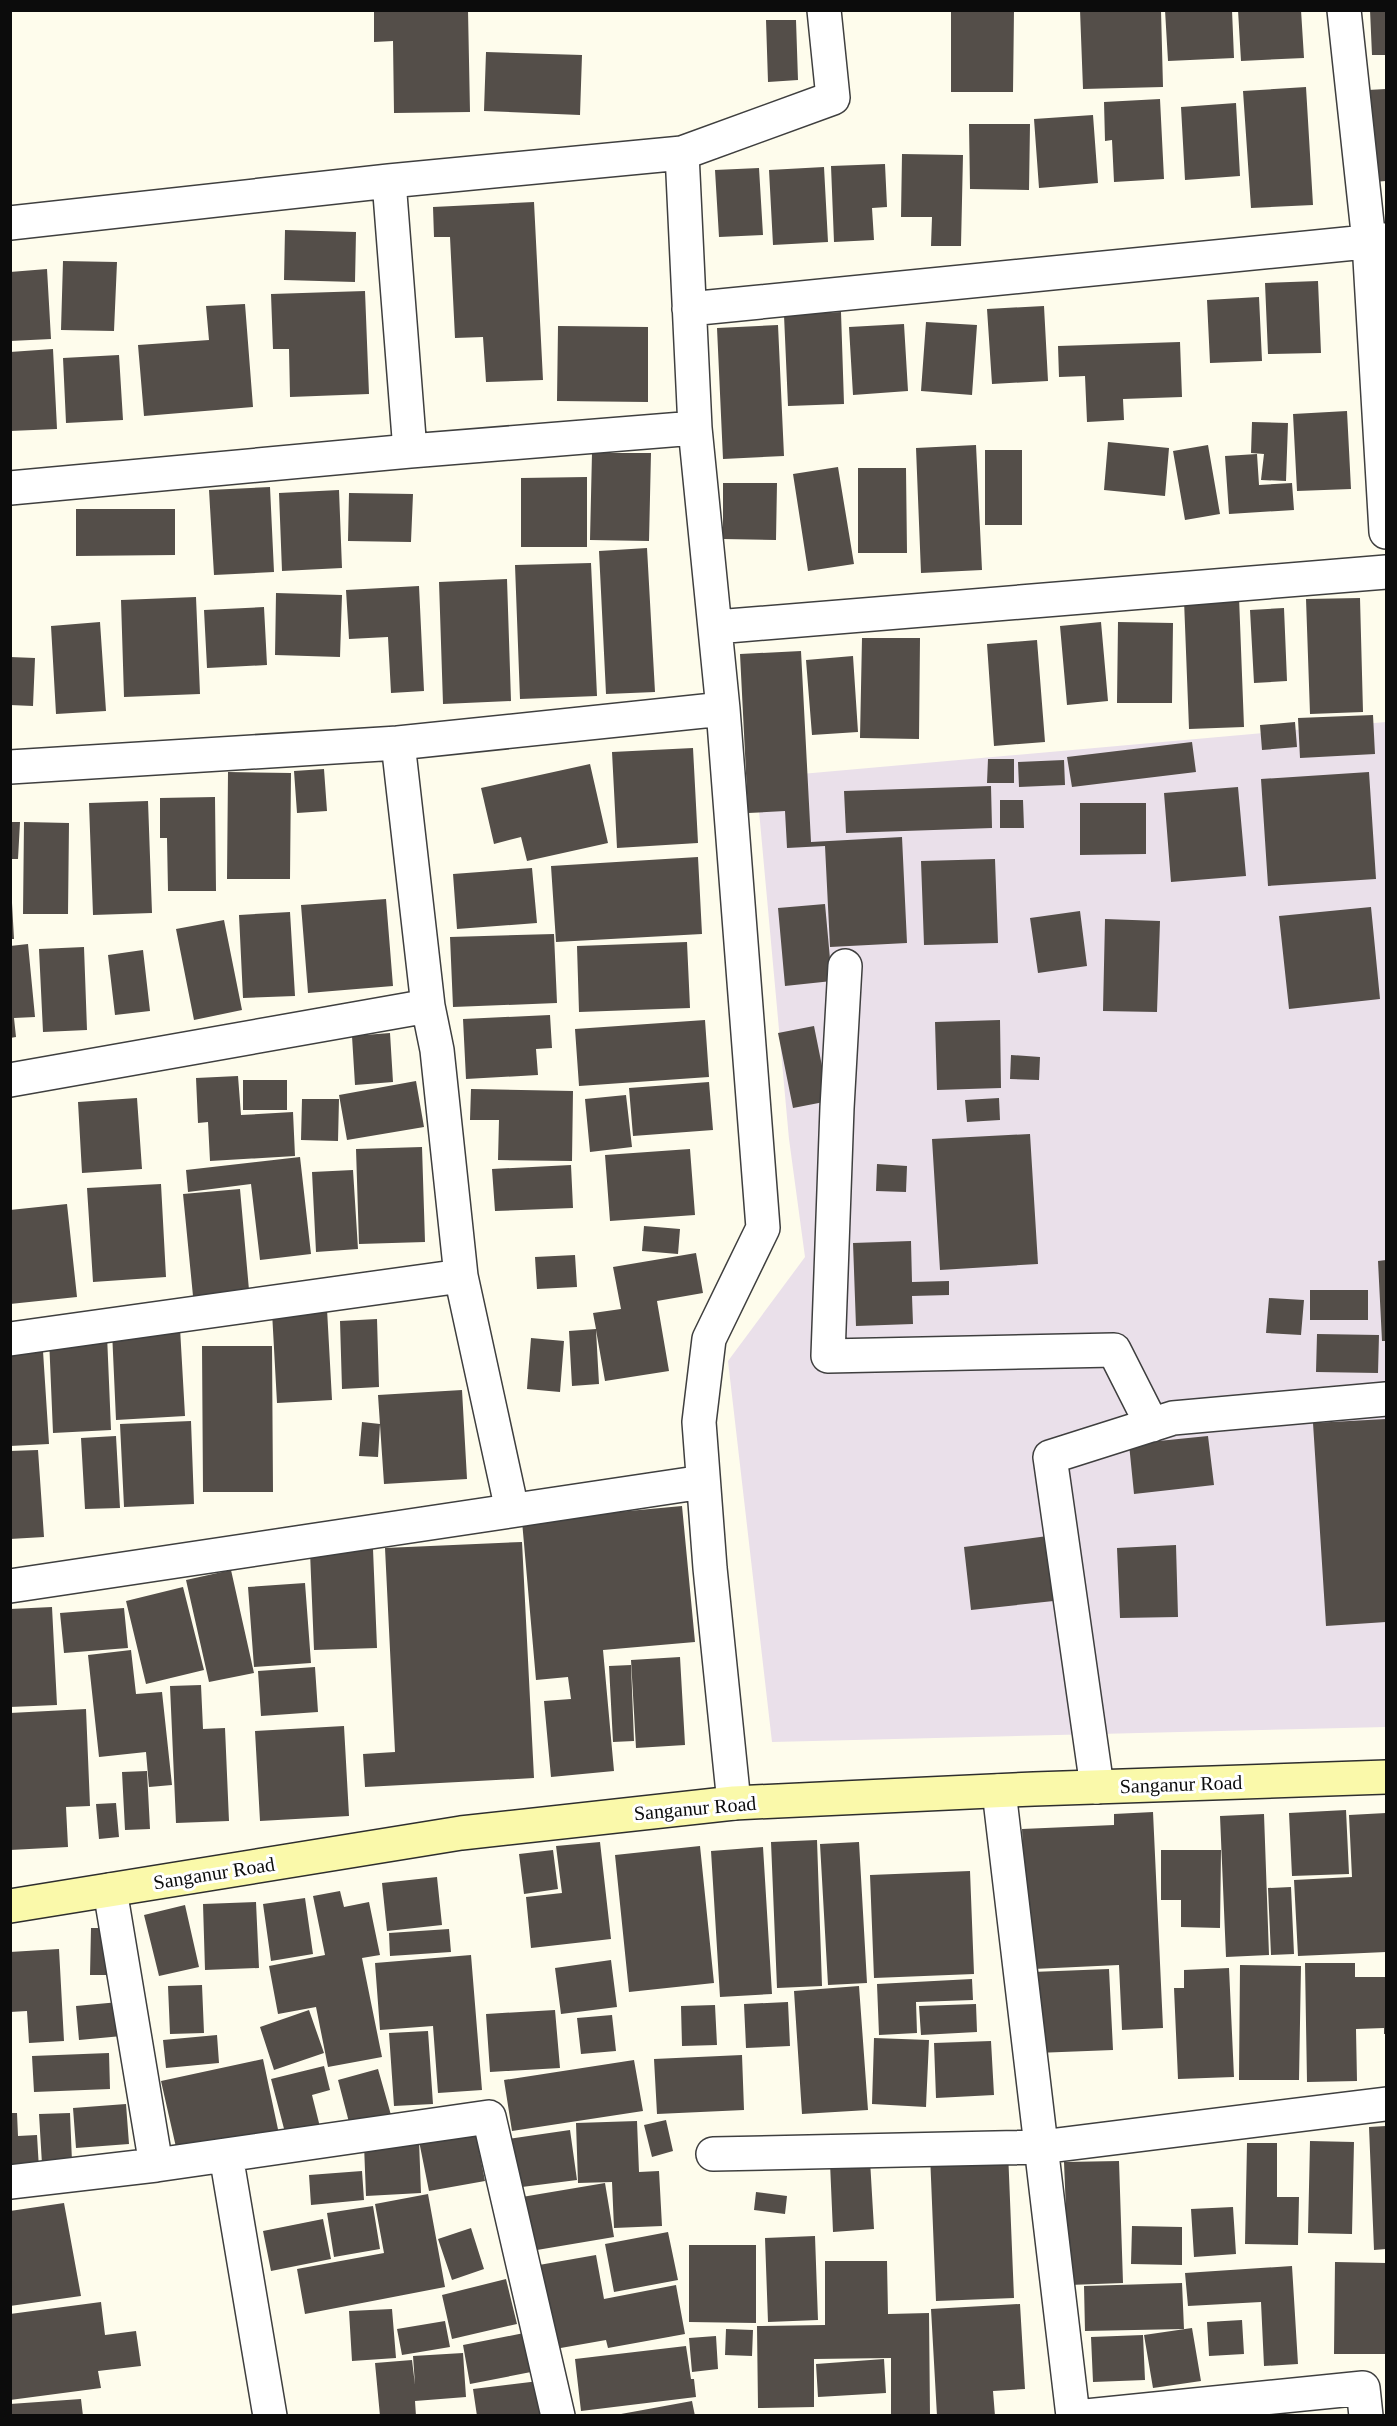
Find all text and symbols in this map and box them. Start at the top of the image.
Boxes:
street label: Sanganur Road [1119,1771,1243,1798]
street label: Sanganur Road [633,1792,757,1825]
street label: Sanganur Road [152,1853,277,1894]

